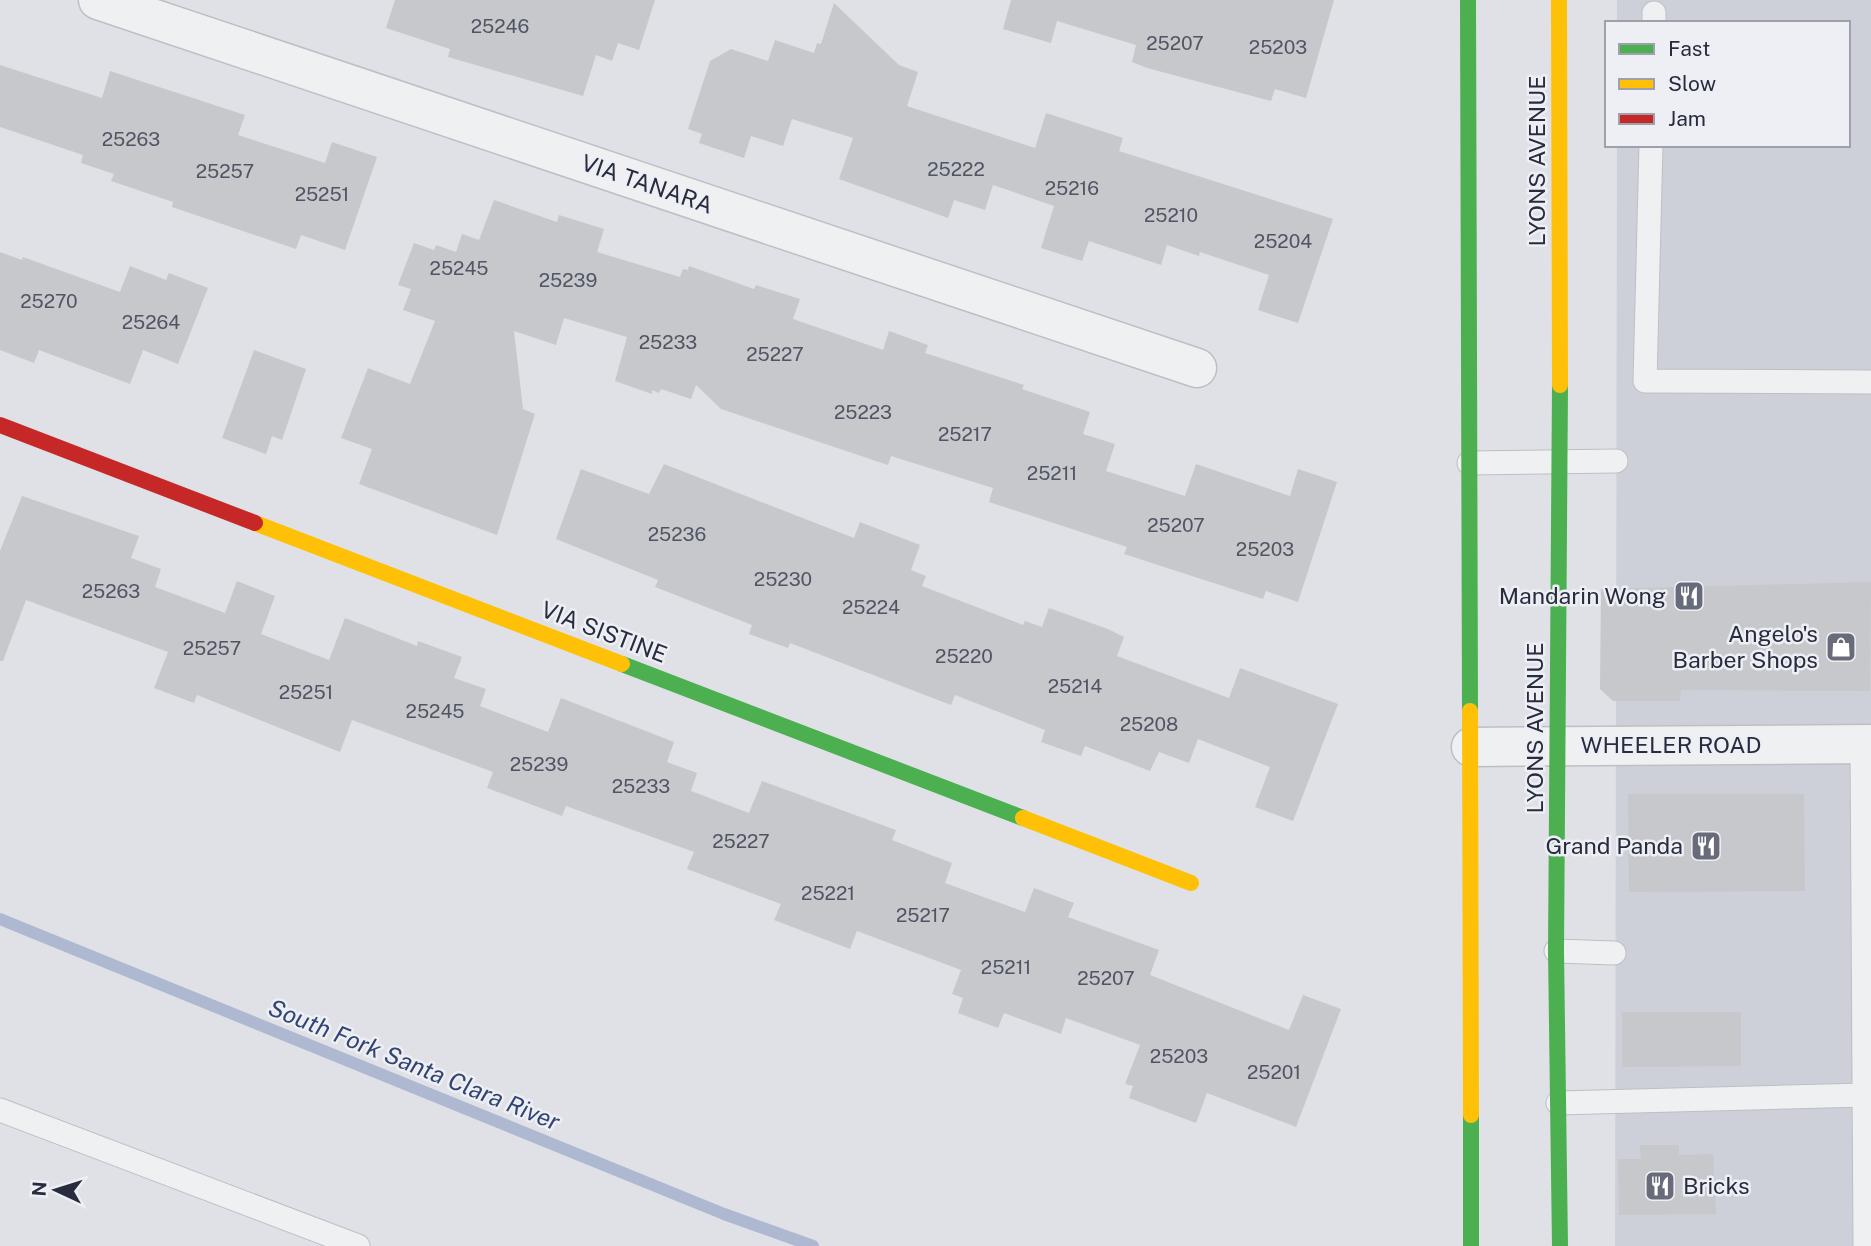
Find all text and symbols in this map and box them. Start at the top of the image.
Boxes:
house number: 25246 [471,15,529,37]
legend [1605,21,1850,147]
house number: 25207 [1146,32,1204,54]
house number: 25203 [1249,36,1307,58]
text: Fast [1668,36,1710,61]
text: Slow [1668,71,1716,96]
street label: LYONS AVENUE [1523,76,1550,246]
text: Jam [1668,106,1706,131]
house number: 25263 [102,128,160,150]
street label: VIA TANARA [578,148,717,219]
house number: 25222 [927,158,985,180]
house number: 25257 [196,160,254,182]
house number: 25216 [1045,177,1099,199]
house number: 25251 [295,183,349,205]
house number: 25210 [1144,204,1198,226]
house number: 25204 [1254,230,1312,252]
house number: 25245 [430,257,488,279]
house number: 25239 [539,269,597,291]
house number: 25270 [20,290,78,312]
house number: 25264 [122,311,180,333]
house number: 25233 [639,331,697,353]
house number: 25227 [746,343,804,365]
house number: 25223 [834,401,892,423]
house number: 25217 [938,423,992,445]
house number: 25211 [1027,462,1077,484]
house number: 25207 [1147,514,1205,536]
house number: 25236 [648,523,706,545]
house number: 25203 [1236,538,1294,560]
house number: 25230 [754,568,812,590]
restaurant icon: Mandarin Wong [1672,579,1706,613]
house number: 25263 [82,580,140,602]
place label: Mandarin Wong [1499,582,1666,609]
street label: VIA SISTINE [537,595,671,668]
house number: 25224 [842,596,900,618]
place label: Angelo's Barber Shops [1673,620,1818,673]
shop icon: Angelo's Barber Shops [1824,630,1858,664]
house number: 25257 [183,637,241,659]
street label: LYONS AVENUE [1521,643,1548,813]
house number: 25220 [935,645,993,667]
house number: 25214 [1048,675,1102,697]
house number: 25251 [279,681,333,703]
house number: 25245 [406,700,464,722]
house number: 25208 [1120,713,1178,735]
street label: WHEELER ROAD [1581,731,1761,758]
house number: 25239 [510,753,568,775]
house number: 25233 [612,775,670,797]
restaurant icon: Grand Panda [1689,829,1723,863]
house number: 25227 [712,830,770,852]
place label: Grand Panda [1545,832,1683,859]
house number: 25221 [801,882,855,904]
house number: 25217 [896,904,950,926]
house number: 25211 [981,956,1031,978]
house number: 25207 [1077,967,1135,989]
water label: South Fork Santa Clara River [265,993,565,1136]
house number: 25203 [1150,1045,1208,1067]
house number: 25201 [1247,1061,1301,1083]
north arrow [21,1155,91,1225]
restaurant icon: Bricks [1643,1169,1677,1203]
place label: Bricks [1683,1172,1750,1199]
text: N [28,1181,51,1197]

